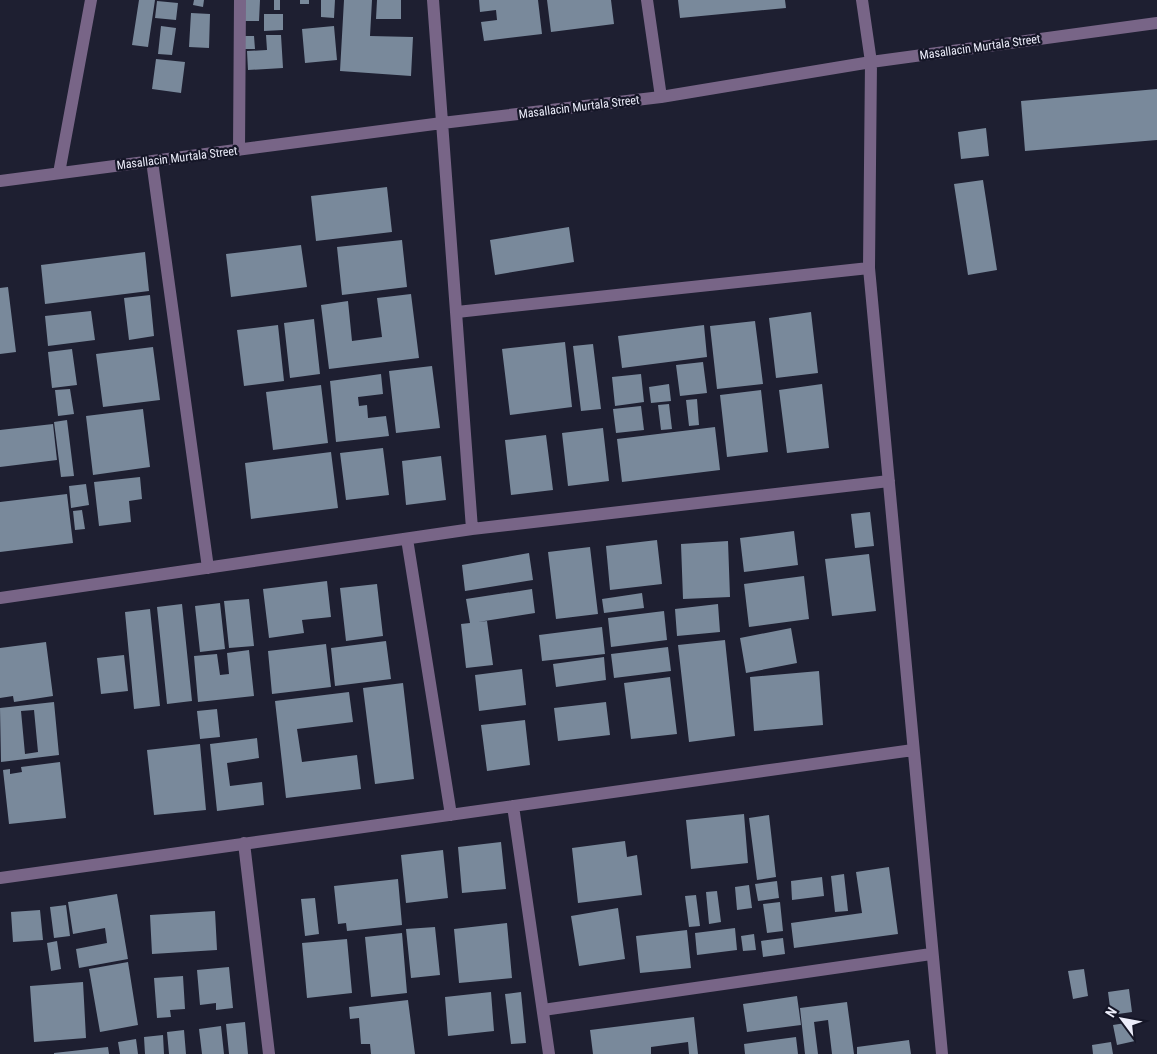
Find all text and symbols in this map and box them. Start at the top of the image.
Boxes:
street label: Masallacin Murtala Street [919,32,1042,62]
street label: Masallacin Murtala Street [518,93,641,121]
street label: Masallacin Murtala Street [116,144,239,172]
north arrow [1097,994,1147,1044]
text: N [1102,1004,1120,1020]

